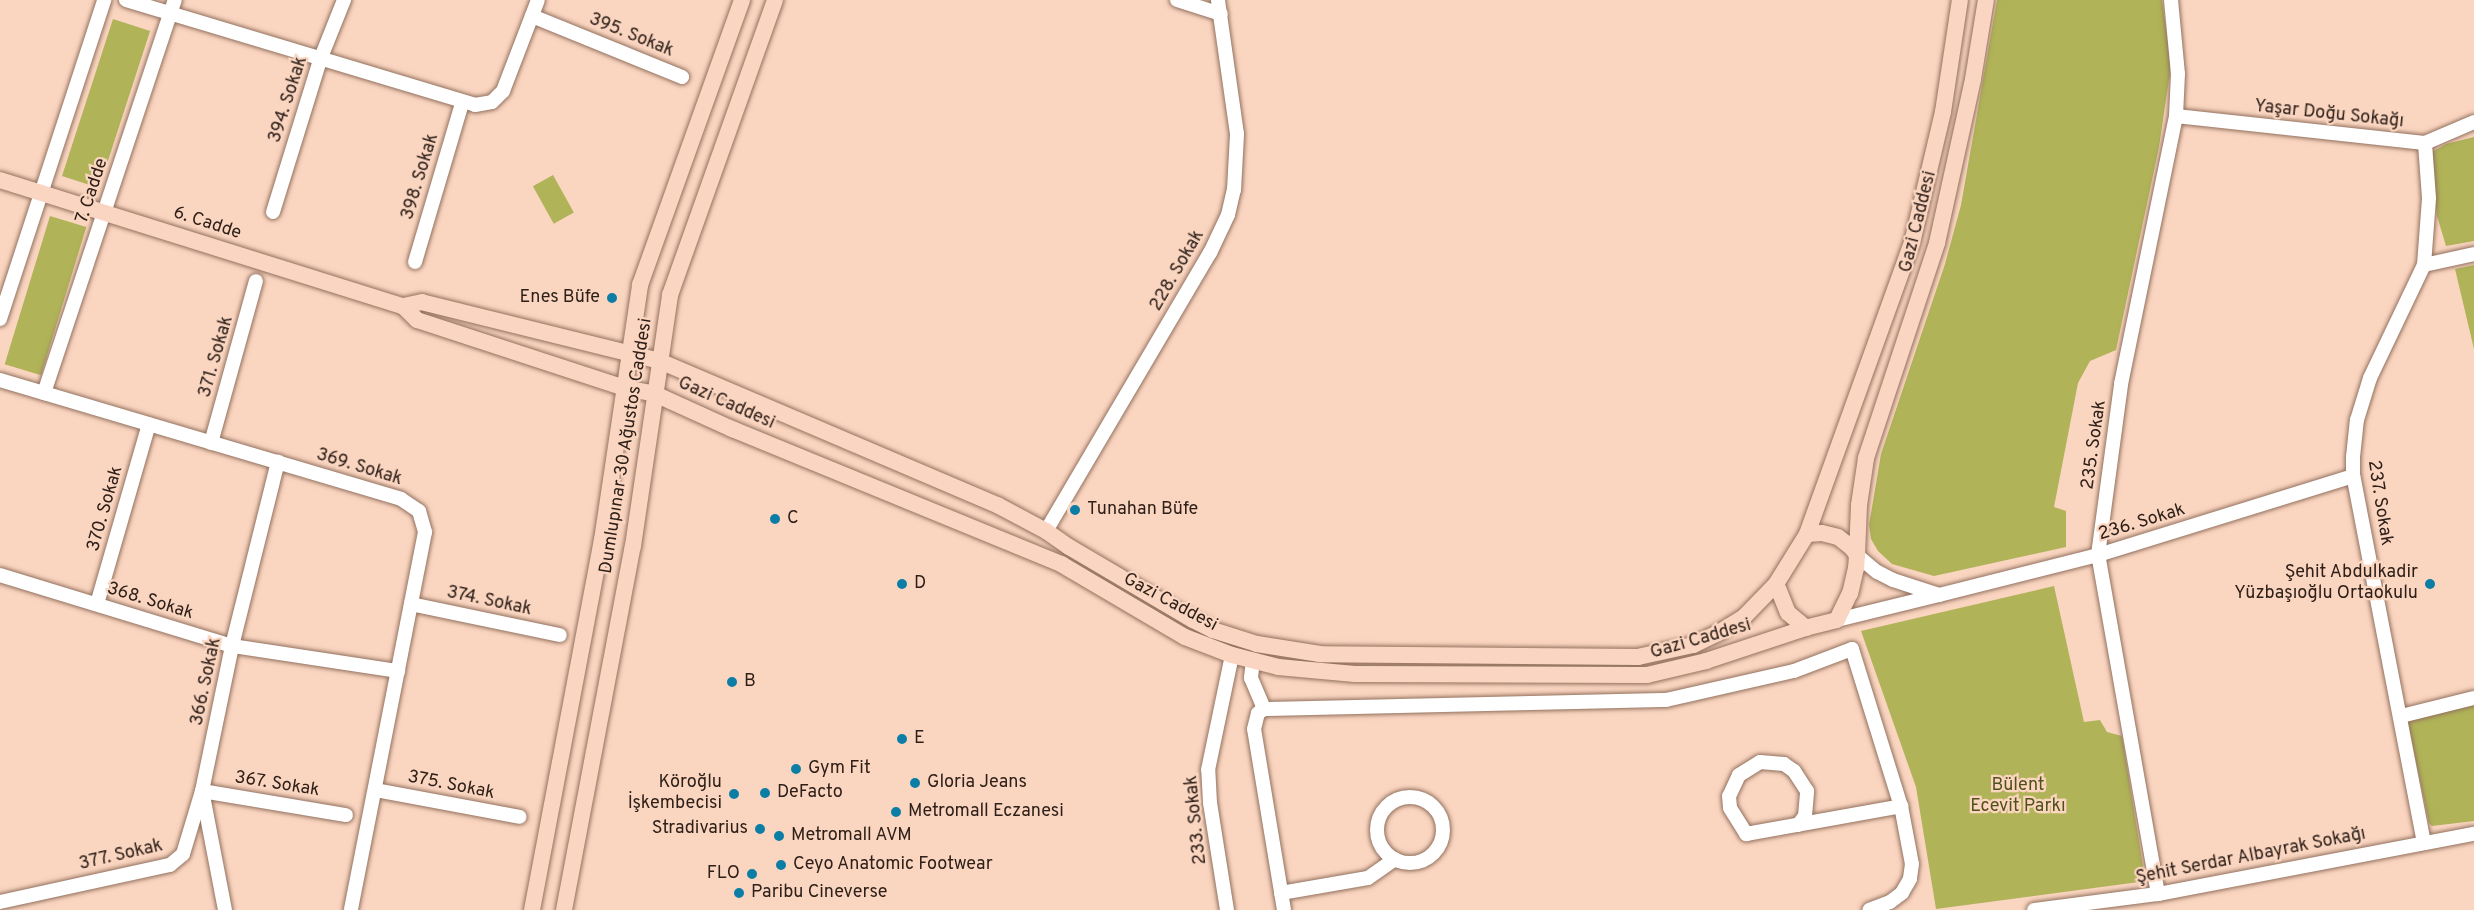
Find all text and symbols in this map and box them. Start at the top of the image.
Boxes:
street label: 395. Sokak [586,9,676,63]
street label: 394. Sokak [265,54,313,146]
street label: Yaşar Doğu Sokağı [2253,96,2405,134]
street label: 398. Sokak [398,131,444,223]
street label: 7. Cadde [72,156,114,226]
street label: Gazi Caddesi [1896,169,1942,275]
street label: 6. Cadde [170,203,244,245]
street label: 228. Sokak [1146,227,1210,315]
place label: Enes Büfe [520,287,600,309]
marker: Enes Büfe [605,291,619,305]
street label: 371. Sokak [195,314,239,400]
street label: Dumlupınar 30 Ağustos Caddesi [596,316,658,576]
street label: Gazi Caddesi [674,373,778,435]
street label: 235. Sokak [2078,399,2112,491]
street label: 369. Sokak [313,445,405,491]
street label: 237. Sokak [2362,459,2396,547]
street label: 370. Sokak [83,464,129,554]
place label: Tunahan Büfe [1087,499,1198,521]
street label: 236. Sokak [2096,500,2188,546]
marker: Tunahan Büfe [1068,503,1082,517]
place label: C [787,508,799,530]
marker: C [768,512,782,526]
place label: Şehit Abdulkadir Yüzbaşıoğlu Ortaokulu [2234,563,2418,606]
street label: Gazi Caddesi [1119,569,1221,637]
place label: D [914,573,926,595]
marker: D [895,577,909,591]
marker: Şehit Abdulkadir Yüzbaşıoğlu Ortaokulu [2423,577,2437,591]
street label: 368. Sokak [104,579,196,625]
street label: 374. Sokak [445,582,533,622]
street label: Gazi Caddesi [1648,615,1754,665]
street label: 366. Sokak [187,636,227,728]
place label: B [744,671,756,693]
marker: B [725,675,739,689]
place label: E [914,728,925,750]
marker: E [895,732,909,746]
place label: Gym Fit [808,758,871,780]
marker: Gym Fit [789,762,803,776]
street label: 375. Sokak [406,767,496,805]
street label: 367. Sokak [233,768,321,802]
place label: Gloria Jeans [927,772,1027,794]
place label: Köroğlu İşkembecisi [628,773,722,816]
street label: 233. Sokak [1182,774,1212,866]
marker: Gloria Jeans [908,776,922,790]
park label: Bülent Ecevit Parkı [1970,776,2066,818]
place label: DeFacto [777,782,843,804]
marker: DeFacto [758,786,772,800]
marker: Köroğlu İşkembecisi [727,787,741,801]
place label: Metromall Eczanesi [908,801,1064,823]
marker: Metromall Eczanesi [889,805,903,819]
place label: Stradivarius [652,818,748,840]
marker: Stradivarius [753,822,767,836]
street label: Şehit Serdar Albayrak Sokağı [2134,824,2368,890]
place label: Metromall AVM [791,825,913,847]
marker: Metromall AVM [772,829,786,843]
street label: 377. Sokak [77,836,165,876]
place label: Ceyo Anatomic Footwear [793,854,993,876]
marker: Ceyo Anatomic Footwear [774,858,788,872]
place label: FLO [707,863,740,885]
marker: FLO [745,867,759,881]
place label: Paribu Cineverse [751,882,887,904]
marker: Paribu Cineverse [732,886,746,900]

